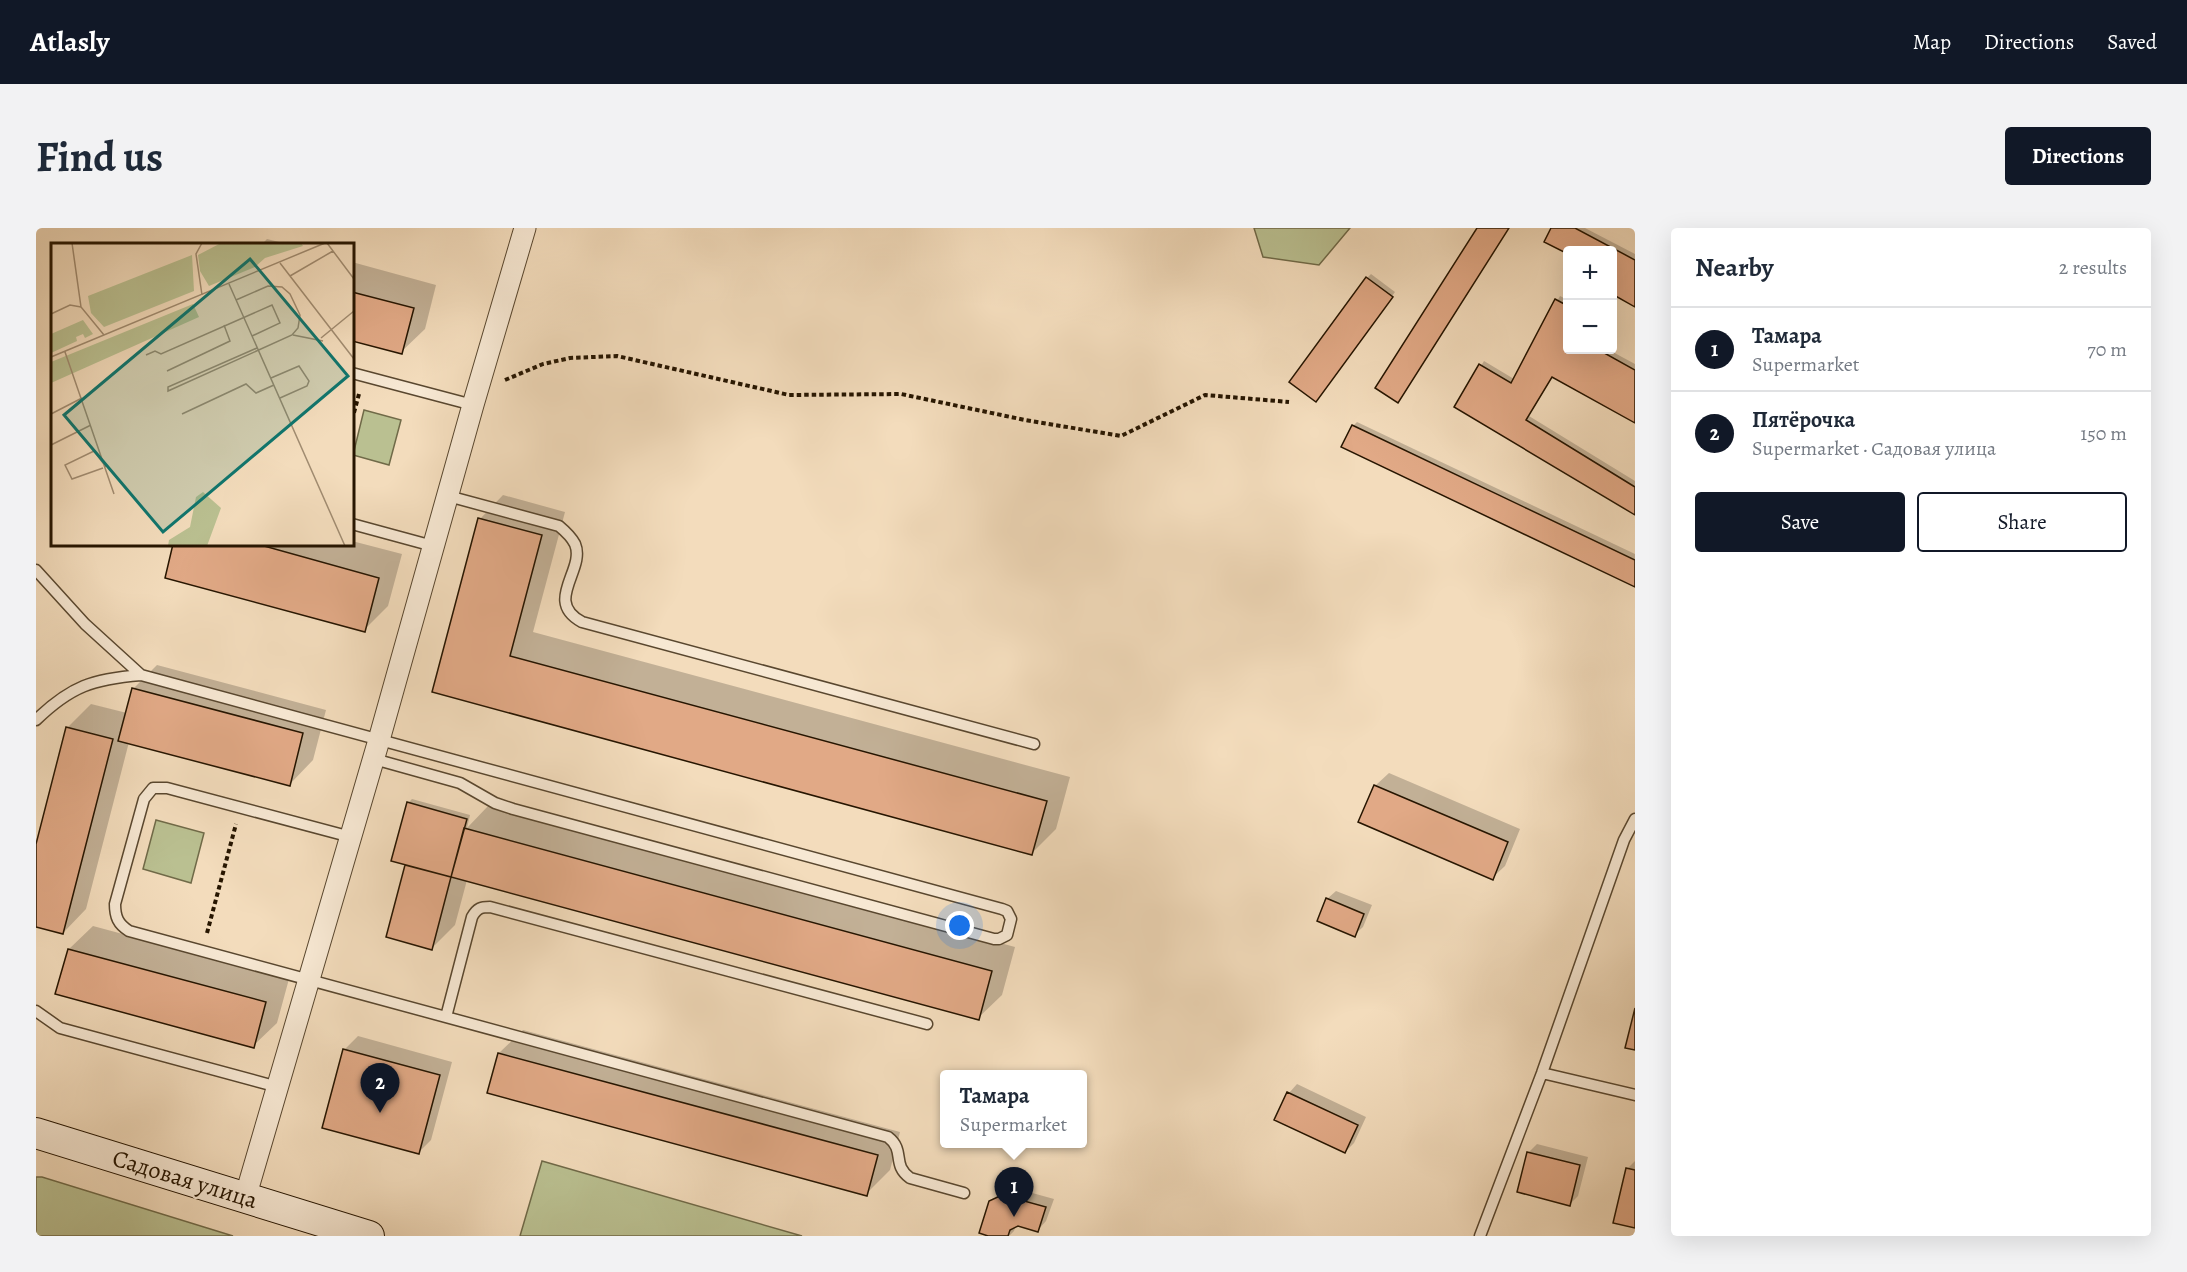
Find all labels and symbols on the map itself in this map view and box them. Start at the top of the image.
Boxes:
inset map [51,243,354,546]
your location [945,911,974,940]
pin: 2 [360,1064,400,1113]
street label: Садовая улица [109,1142,261,1216]
pin: 1 [994,1168,1034,1217]

